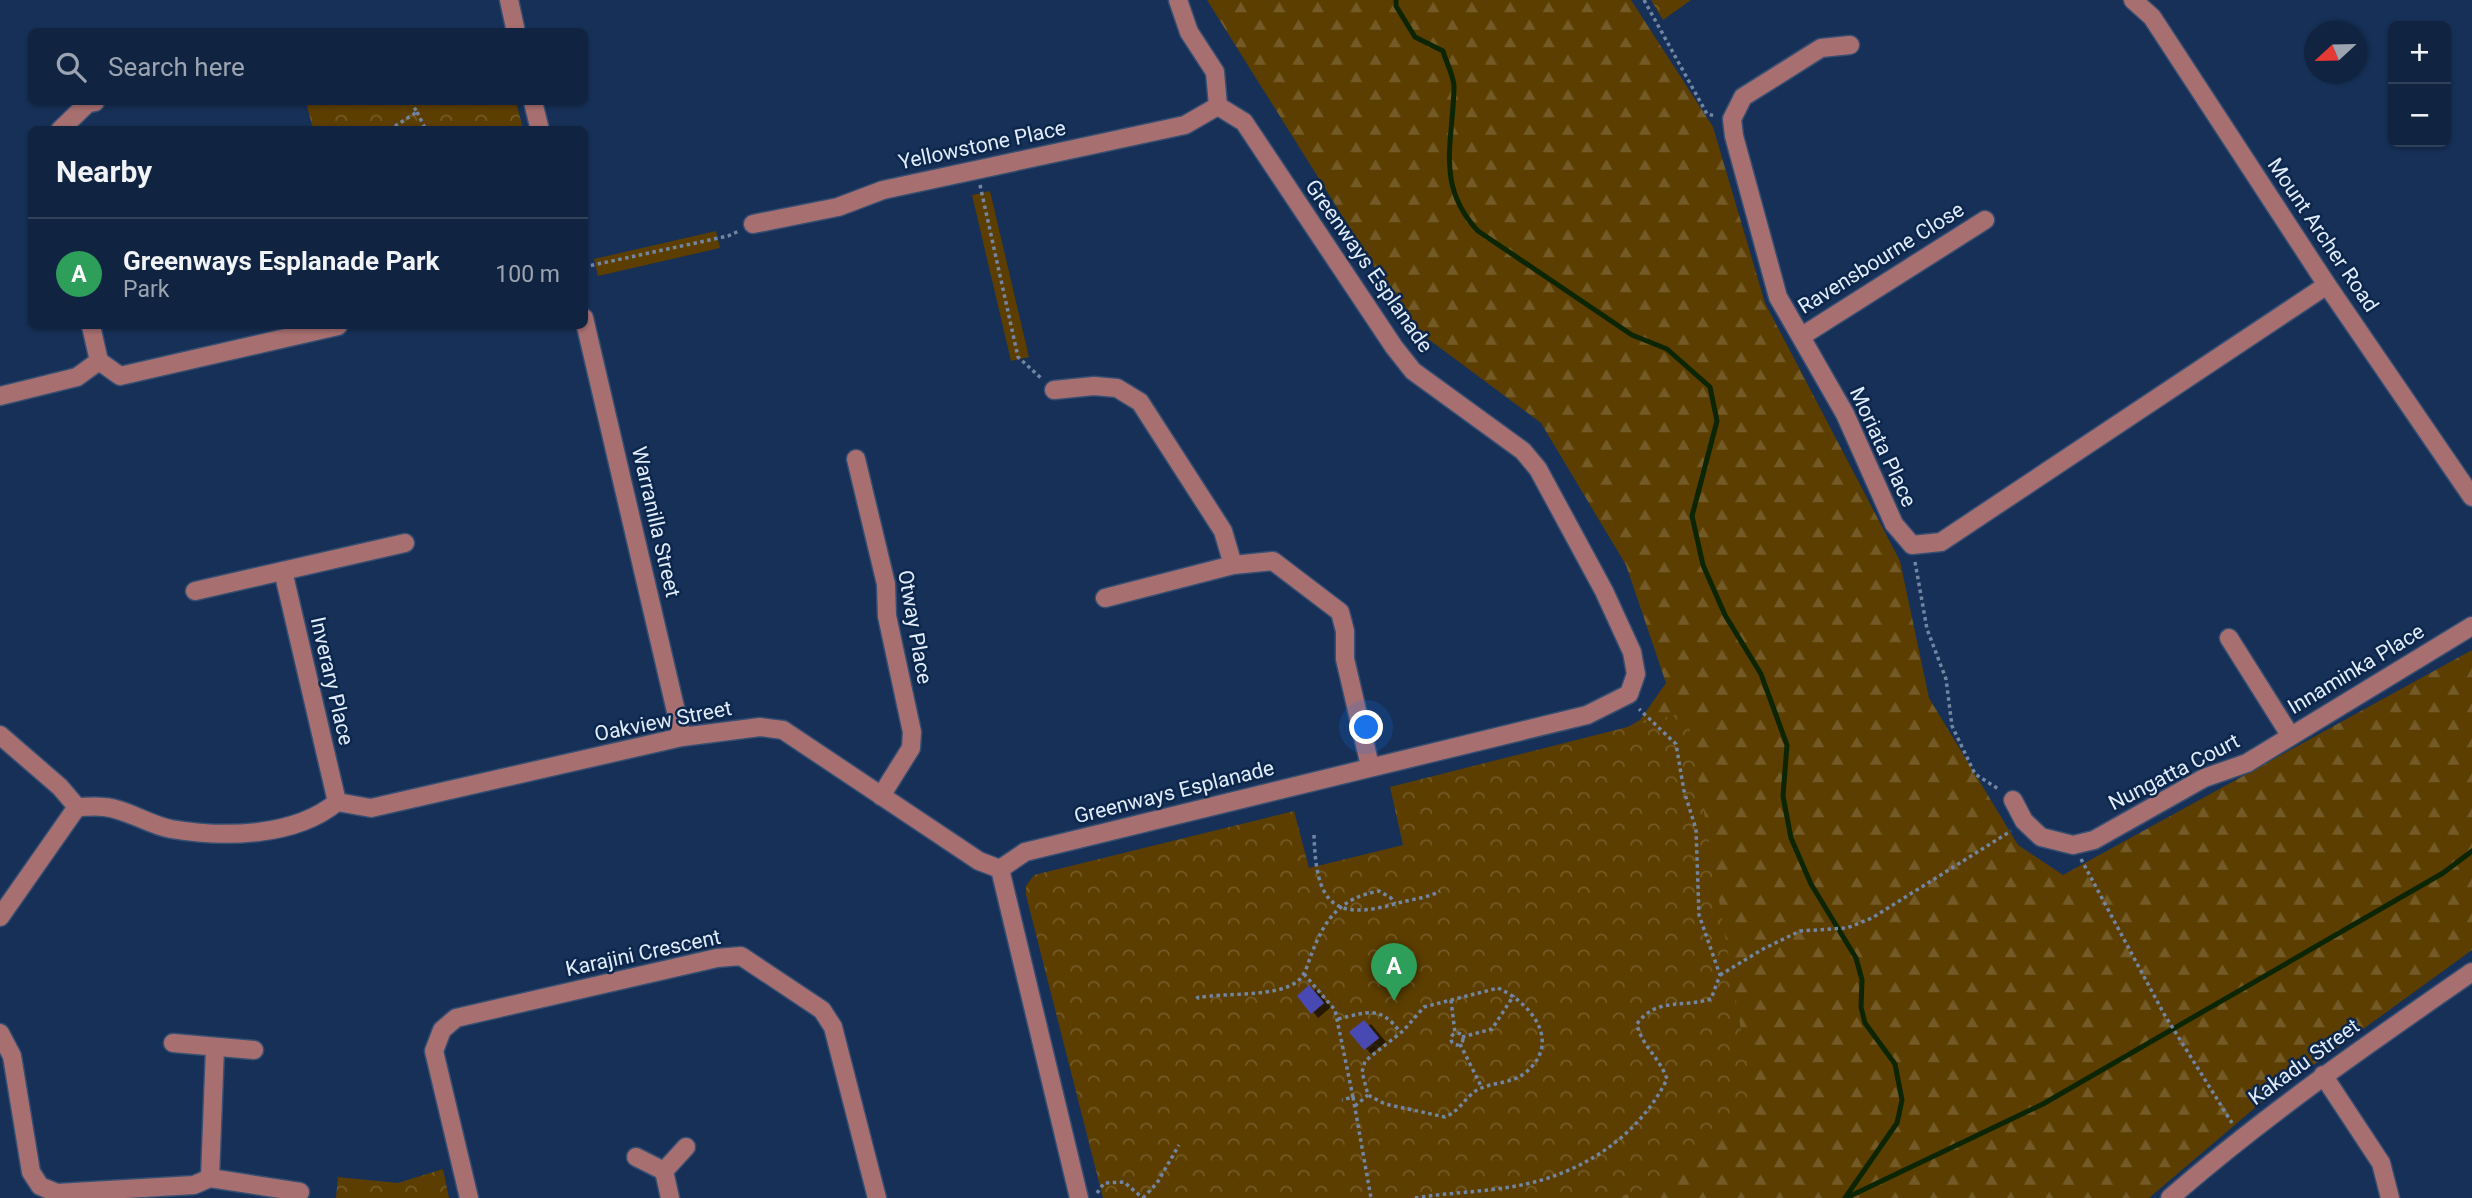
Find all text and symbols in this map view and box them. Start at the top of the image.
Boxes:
north arrow [2304,21,2367,84]
map controls [2388,21,2451,147]
button: + [2388,21,2451,84]
search box [28,28,588,105]
icon: search [52,48,90,86]
text: Search here [108,52,245,82]
button: − [2388,84,2451,147]
street label: Yellowstone Place [896,116,1068,174]
text: Nearby [56,154,152,189]
street label: Mount Archer Road [2263,154,2383,316]
street label: Greenways Esplanade [1300,175,1438,357]
street label: Ravensbourne Close [1794,197,1968,319]
text: Greenways Esplanade Park [123,246,439,276]
text: A [71,261,87,288]
text: 100 m [495,261,560,288]
text: Park [123,276,169,303]
street label: Moriata Place [1845,383,1921,511]
street label: Warranilla Street [627,444,685,600]
street label: Otway Place [893,568,937,686]
street label: Inverary Place [306,614,358,748]
street label: Innaminka Place [2284,619,2428,719]
street label: Oakview Street [592,696,734,746]
your location [1349,710,1383,744]
street label: Nungatta Court [2105,729,2243,815]
street label: Greenways Esplanade [1072,756,1276,828]
street label: Karajini Crescent [563,925,723,981]
pin: A [1371,943,1417,1001]
street label: Kakadu Street [2244,1014,2364,1110]

